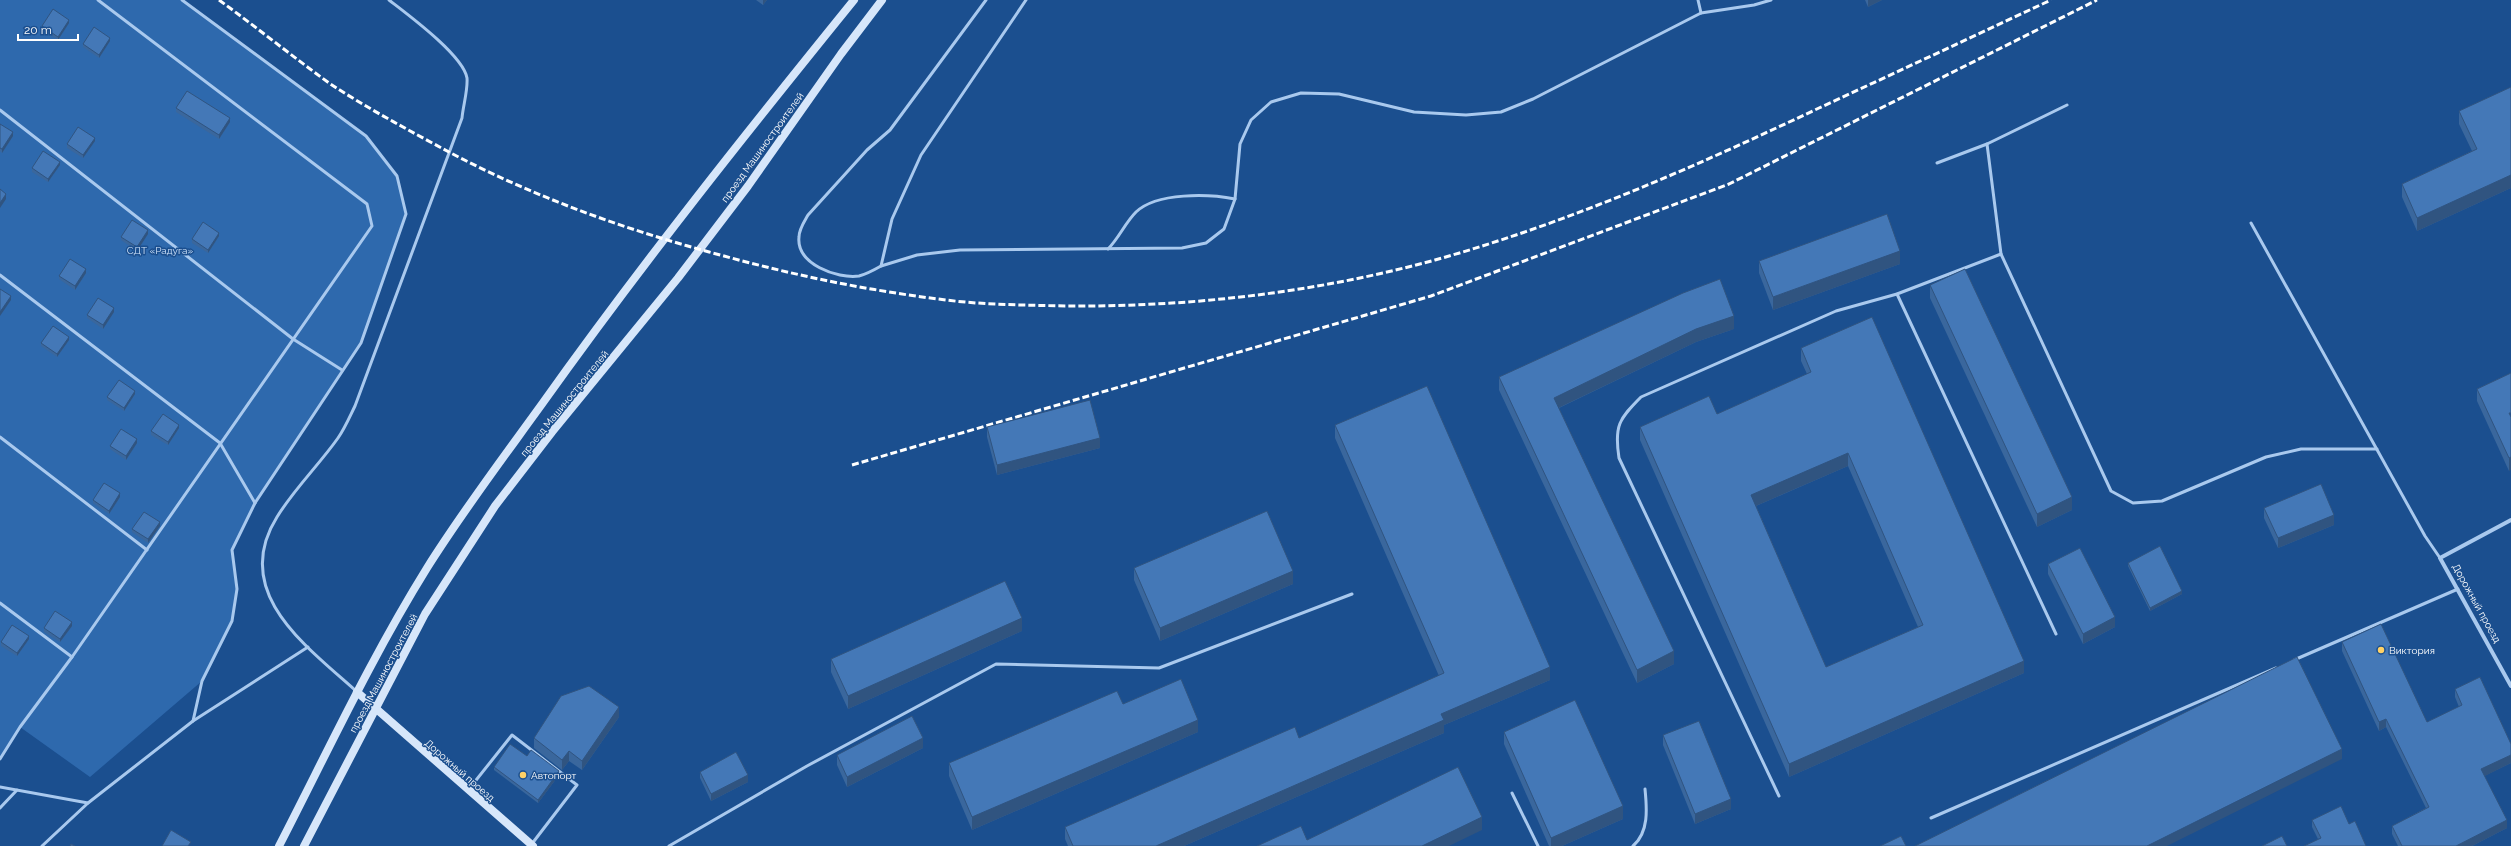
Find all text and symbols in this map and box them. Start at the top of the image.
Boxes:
scale bar [18,16,78,42]
text: 20 m [24,23,52,37]
street label: проезд Машиностроителей [719,90,806,204]
park label: СДТ «Радуга» [127,245,193,256]
street label: проезд Машиностроителей [518,348,611,458]
street label: Дорожный проезд [2450,562,2503,645]
street label: проезд Машиностроителей [347,612,420,735]
marker: Виктория [2376,645,2386,655]
place label: Виктория [2389,645,2435,656]
street label: Дорожный проезд [423,737,497,804]
marker: Автопорт [518,770,528,780]
place label: Автопорт [531,770,577,781]

